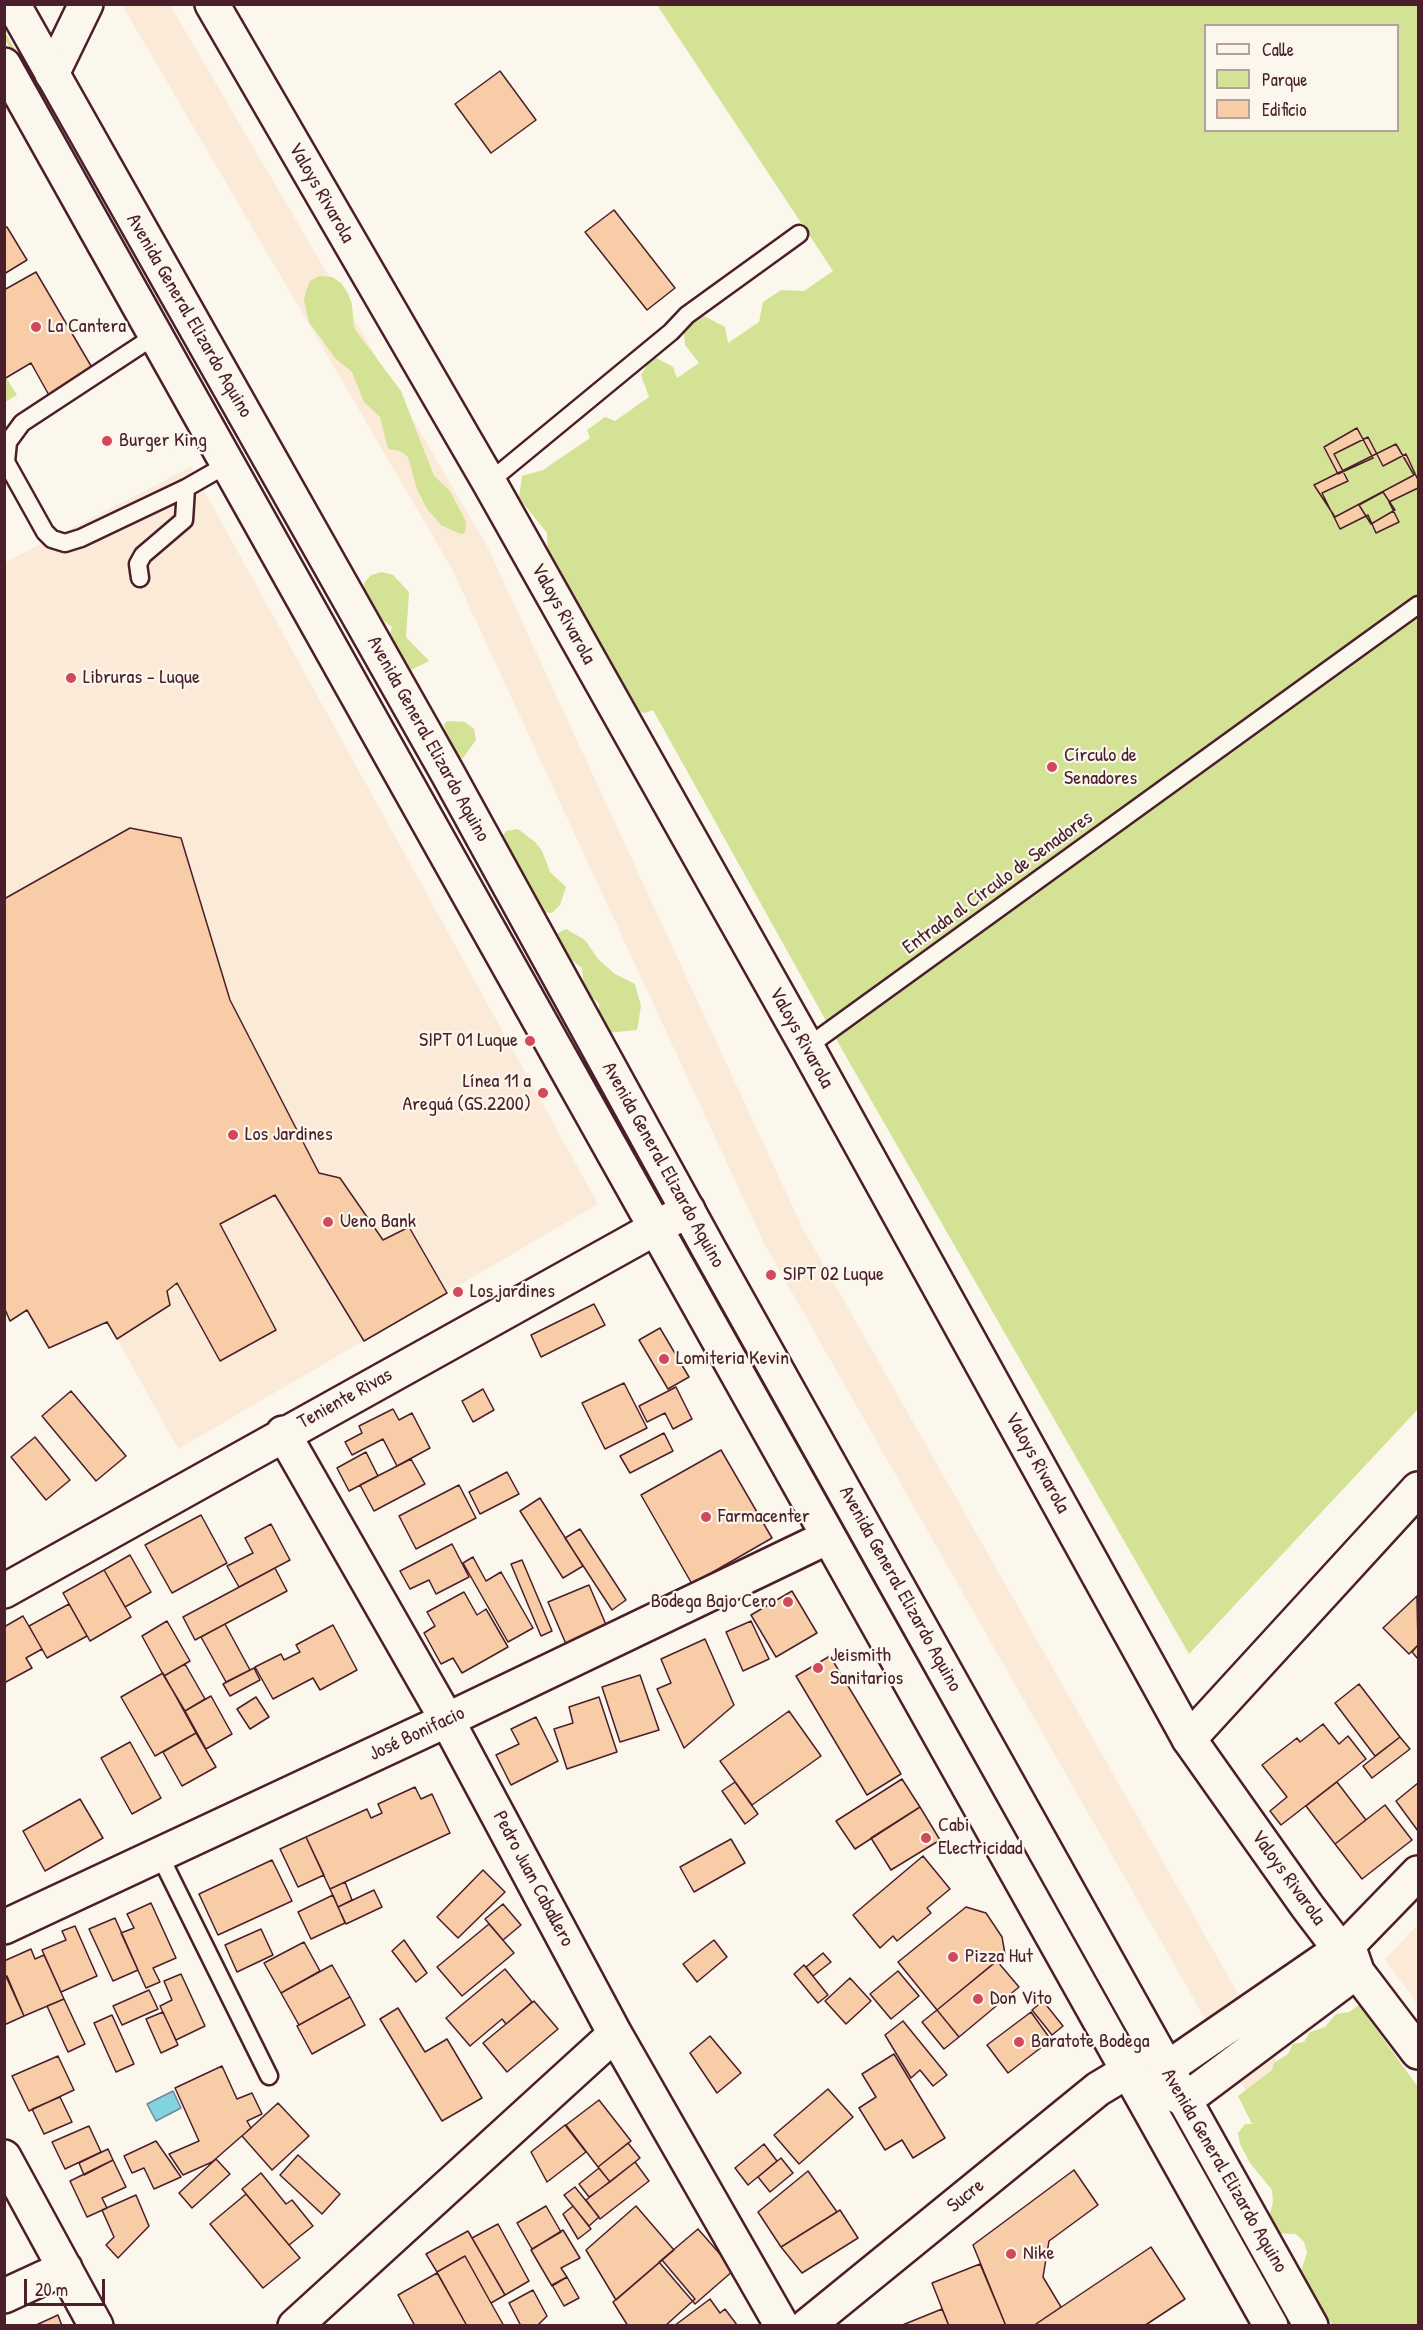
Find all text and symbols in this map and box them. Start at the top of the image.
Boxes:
legend [1204,24,1399,132]
text: Calle [1262,37,1294,62]
text: Parque [1262,67,1307,92]
text: Edificio [1262,97,1306,122]
street label: Valoys Rivarola [283,139,359,247]
street label: Avenida General Elizardo Aquino [121,210,257,422]
place label: La Cantera [48,315,126,339]
marker: La Cantera [29,320,43,334]
place label: Burger King [119,429,207,453]
marker: Burger King [100,434,114,448]
street label: Valoys Rivarola [525,559,601,669]
street label: Avenida General Elizardo Aquino [361,632,495,846]
place label: Libruras - Luque [83,666,200,690]
marker: Libruras - Luque [64,671,78,685]
place label: Círculo de Senadores [1064,744,1137,791]
marker: Círculo de Senadores [1045,760,1059,774]
street label: Entrada al Círculo de Senadores [898,806,1098,960]
street label: Valoys Rivarola [763,983,839,1093]
place label: SIPT 01 Luque [419,1029,518,1053]
marker: SIPT 01 Luque [523,1034,537,1048]
street label: Avenida General Elizardo Aquino [596,1058,730,1272]
place label: Línea 11 a Areguá (GS.2200) [403,1070,531,1117]
marker: Línea 11 a Areguá (GS.2200) [536,1086,550,1100]
place label: Los Jardines [245,1123,333,1147]
marker: Los Jardines [226,1128,240,1142]
place label: Ueno Bank [340,1210,416,1234]
marker: Ueno Bank [321,1215,335,1229]
place label: SIPT 02 Luque [783,1263,884,1287]
marker: SIPT 02 Luque [764,1268,778,1282]
place label: Los jardines [470,1280,555,1304]
marker: Los jardines [451,1285,465,1299]
place label: Lomiteria Kevin [676,1347,789,1371]
marker: Lomiteria Kevin [657,1352,671,1366]
street label: Teniente Rivas [294,1363,396,1435]
street label: Valoys Rivarola [999,1408,1075,1518]
street label: Avenida General Elizardo Aquino [833,1482,967,1696]
place label: Farmacenter [718,1505,810,1529]
marker: Farmacenter [699,1510,713,1524]
place label: Bodega Bajo Cero [651,1590,776,1614]
marker: Bodega Bajo Cero [781,1595,795,1609]
place label: Jeismith Sanitarios [830,1644,903,1691]
marker: Jeismith Sanitarios [811,1661,825,1675]
street label: José Bonifacio [365,1701,469,1767]
street label: Pedro Juan Caballero [487,1807,579,1951]
place label: Cabi Electricidad [938,1814,1023,1861]
street label: Valoys Rivarola [1246,1826,1330,1930]
marker: Cabi Electricidad [919,1831,933,1845]
place label: Pizza Hut [965,1945,1033,1969]
marker: Pizza Hut [946,1950,960,1964]
place label: Don Vito [990,1987,1052,2011]
marker: Don Vito [971,1992,985,2006]
place label: Baratote Bodega [1031,2030,1150,2054]
marker: Baratote Bodega [1012,2035,1026,2049]
street label: Avenida General Elizardo Aquino [1156,2065,1292,2277]
street label: Sucre [943,2174,989,2218]
place label: Nike [1023,2242,1054,2266]
marker: Nike [1004,2247,1018,2261]
scale bar [27,2267,108,2305]
text: 20 m [35,2277,68,2302]

